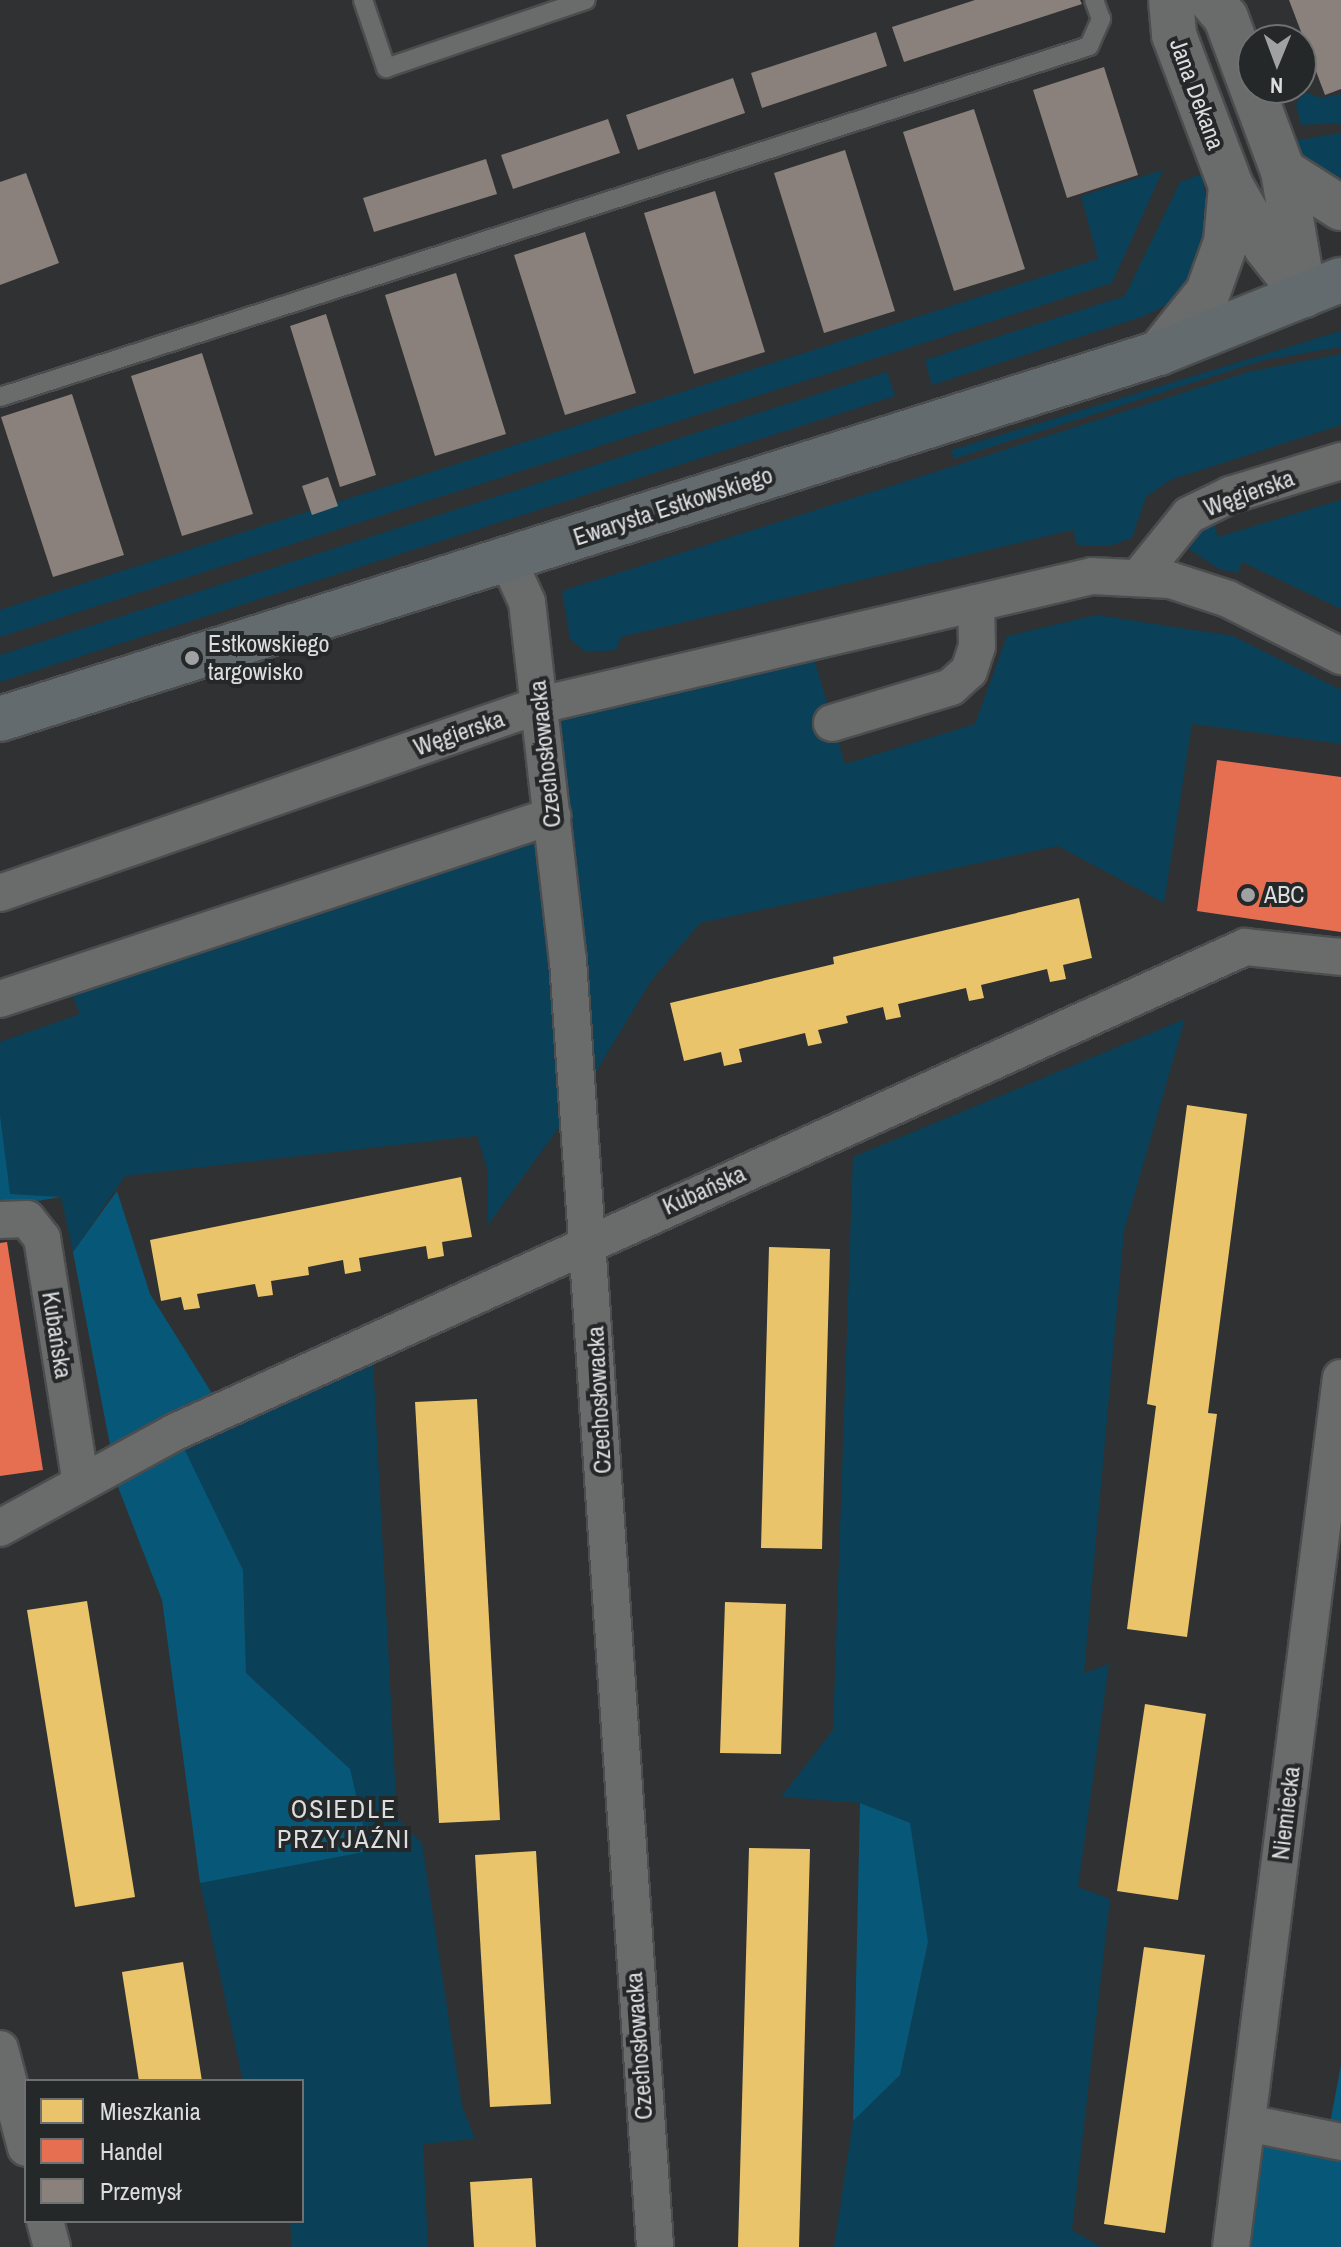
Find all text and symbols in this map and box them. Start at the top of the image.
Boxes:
north arrow [1237,24,1317,104]
street label: Jana Dekana [1164,35,1230,153]
text: N [1270,71,1283,101]
street label: Ewarysta Estkowskiego [570,460,776,552]
street label: Węgierska [1200,463,1298,523]
place label: Estkowskiego targowisko [208,630,329,686]
marker: Estkowskiego targowisko [183,649,201,667]
street label: Czechosłowacka [523,679,567,829]
street label: Węgierska [410,704,508,762]
place label: ABC [1264,881,1304,909]
marker: ABC [1239,886,1257,904]
street label: Kubańska [658,1159,750,1221]
street label: Kubańska [36,1290,78,1380]
street label: Czechosłowacka [581,1326,617,1474]
street label: Niemiecka [1266,1765,1306,1861]
district label: OSIEDLE PRZYJAŹNI [277,1793,411,1854]
street label: Czechosłowacka [619,1971,659,2121]
legend [24,2079,304,2223]
text: Mieszkania [100,2095,201,2127]
text: Handel [100,2135,162,2167]
text: Przemysł [100,2175,181,2207]

